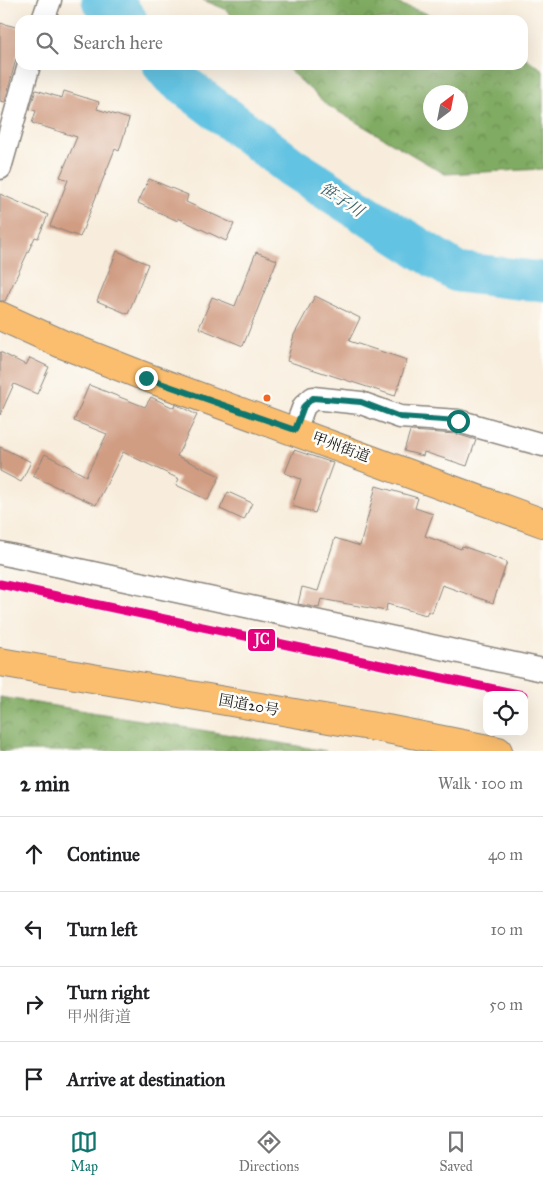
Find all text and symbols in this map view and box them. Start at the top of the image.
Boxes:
search box [15,15,528,70]
icon: search [33,29,61,57]
text: Search here [73,31,163,54]
north arrow [423,85,468,130]
water label: 笹子川 [316,178,369,222]
route end [135,367,158,390]
unlabelled marker [262,393,272,403]
route start [447,410,470,433]
street label: 甲州街道 [310,428,372,466]
line badge: JC [247,628,276,652]
text: JC [252,631,270,649]
street label: 国道20号 [217,691,281,719]
map controls [483,691,528,736]
button: locate [483,691,528,736]
text: 2 min [20,771,70,797]
text: Walk · 100 m [438,774,523,793]
icon: ahead [20,840,48,868]
text: Continue [67,843,140,866]
text: 40 m [488,845,523,864]
icon: left [20,915,48,943]
text: Turn left [67,918,137,941]
text: 10 m [491,920,523,939]
text: Turn right [67,981,150,1004]
icon: right [20,990,48,1018]
text: 50 m [489,995,523,1014]
text: 甲州街道 [67,1007,131,1026]
icon: arrive [20,1065,48,1093]
text: Arrive at destination [67,1068,225,1091]
tab: Map [70,1128,98,1175]
tab: Directions [239,1128,299,1175]
tab: Saved [440,1128,473,1175]

